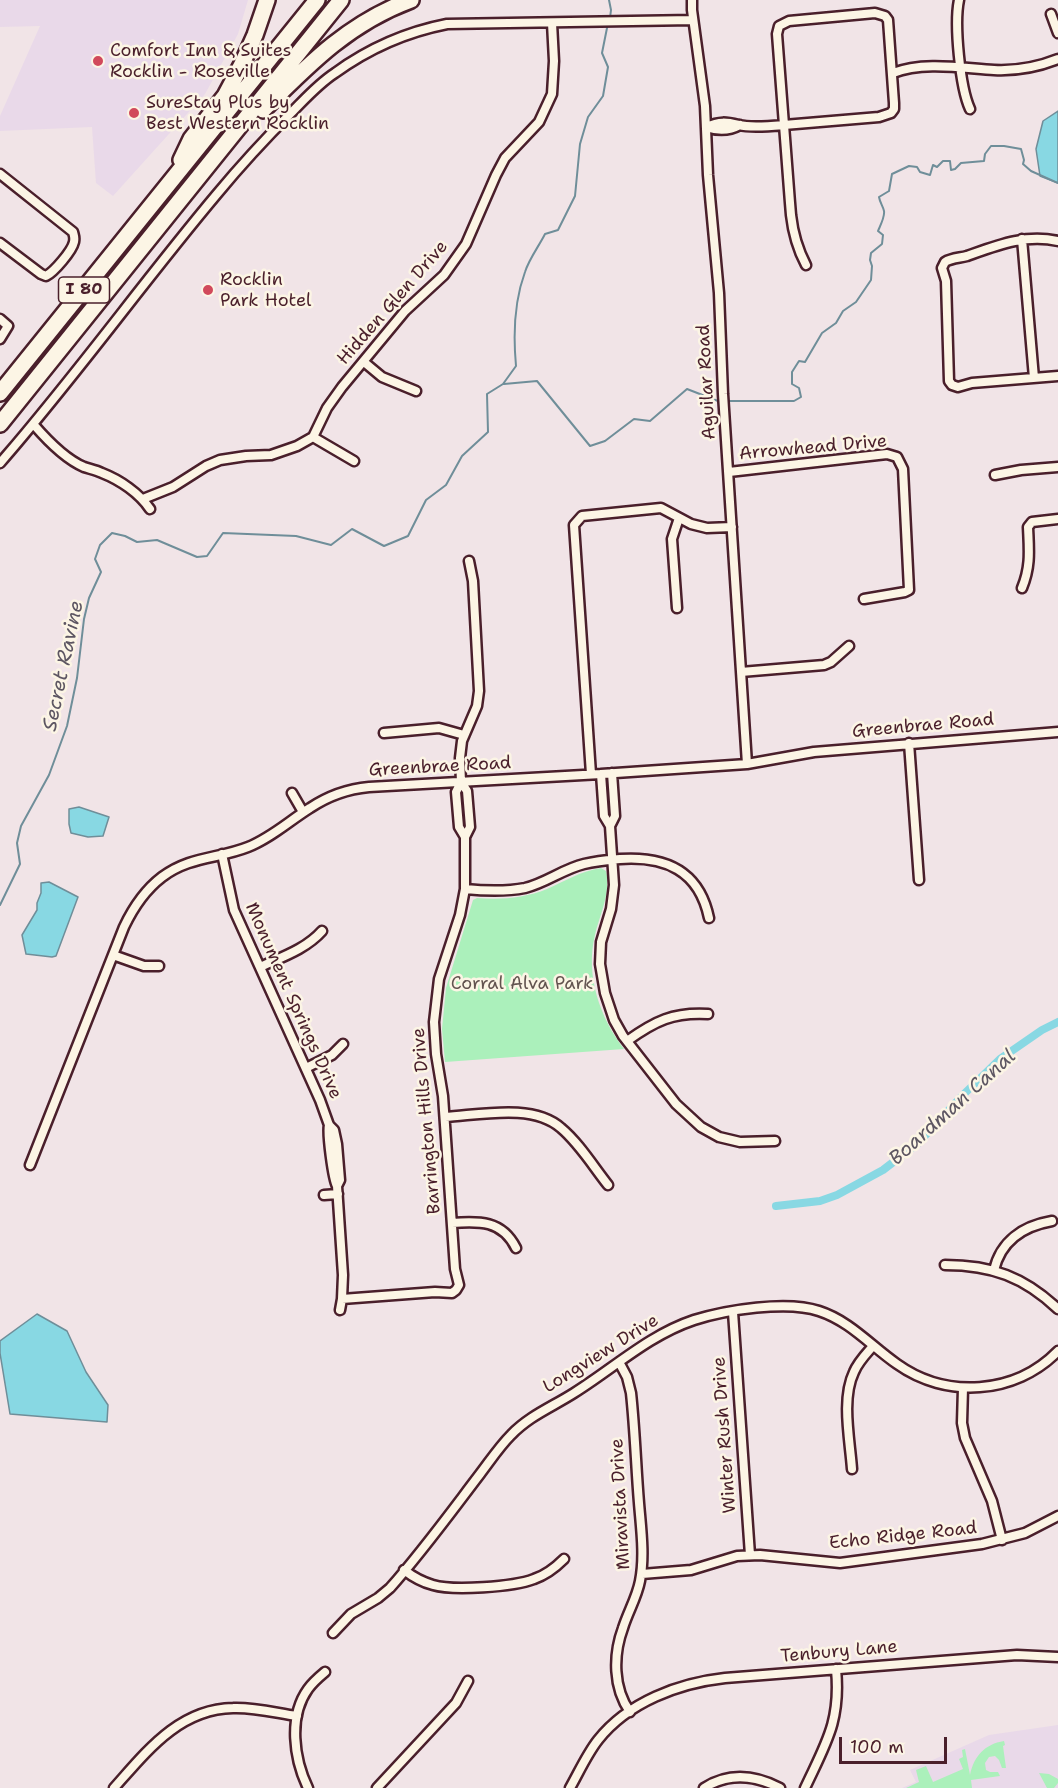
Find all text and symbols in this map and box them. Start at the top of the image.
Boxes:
place label: Comfort Inn & Suites Rocklin - Roseville [110,40,291,82]
marker: Comfort Inn & Suites Rocklin - Roseville [91,54,105,68]
place label: SureStay Plus by Best Western Rocklin [146,92,329,134]
marker: SureStay Plus by Best Western Rocklin [127,106,141,120]
street label: Hidden Glen Drive [333,236,453,370]
place label: Rocklin Park Hotel [220,269,311,312]
road number: I 80 [58,277,110,303]
marker: Rocklin Park Hotel [201,283,215,297]
street label: Aguilar Road [693,324,721,440]
street label: Arrowhead Drive [738,431,888,465]
water label: Secret Ravine [38,599,90,733]
street label: Greenbrae Road [851,709,995,743]
street label: Greenbrae Road [368,752,512,782]
street label: Monument Springs Drive [240,899,346,1103]
park label: Corral Alva Park [451,973,593,995]
street label: Barrington Hills Drive [408,1027,446,1215]
water label: Boardman Canal [885,1045,1021,1171]
street label: Longview Drive [539,1310,663,1398]
street label: Winter Rush Drive [709,1356,741,1514]
street label: Miravista Drive [607,1438,635,1570]
street label: Echo Ridge Road [828,1518,978,1554]
street label: Tenbury Lane [780,1636,898,1668]
scale bar [842,1725,950,1763]
text: 100 m [850,1735,904,1759]

